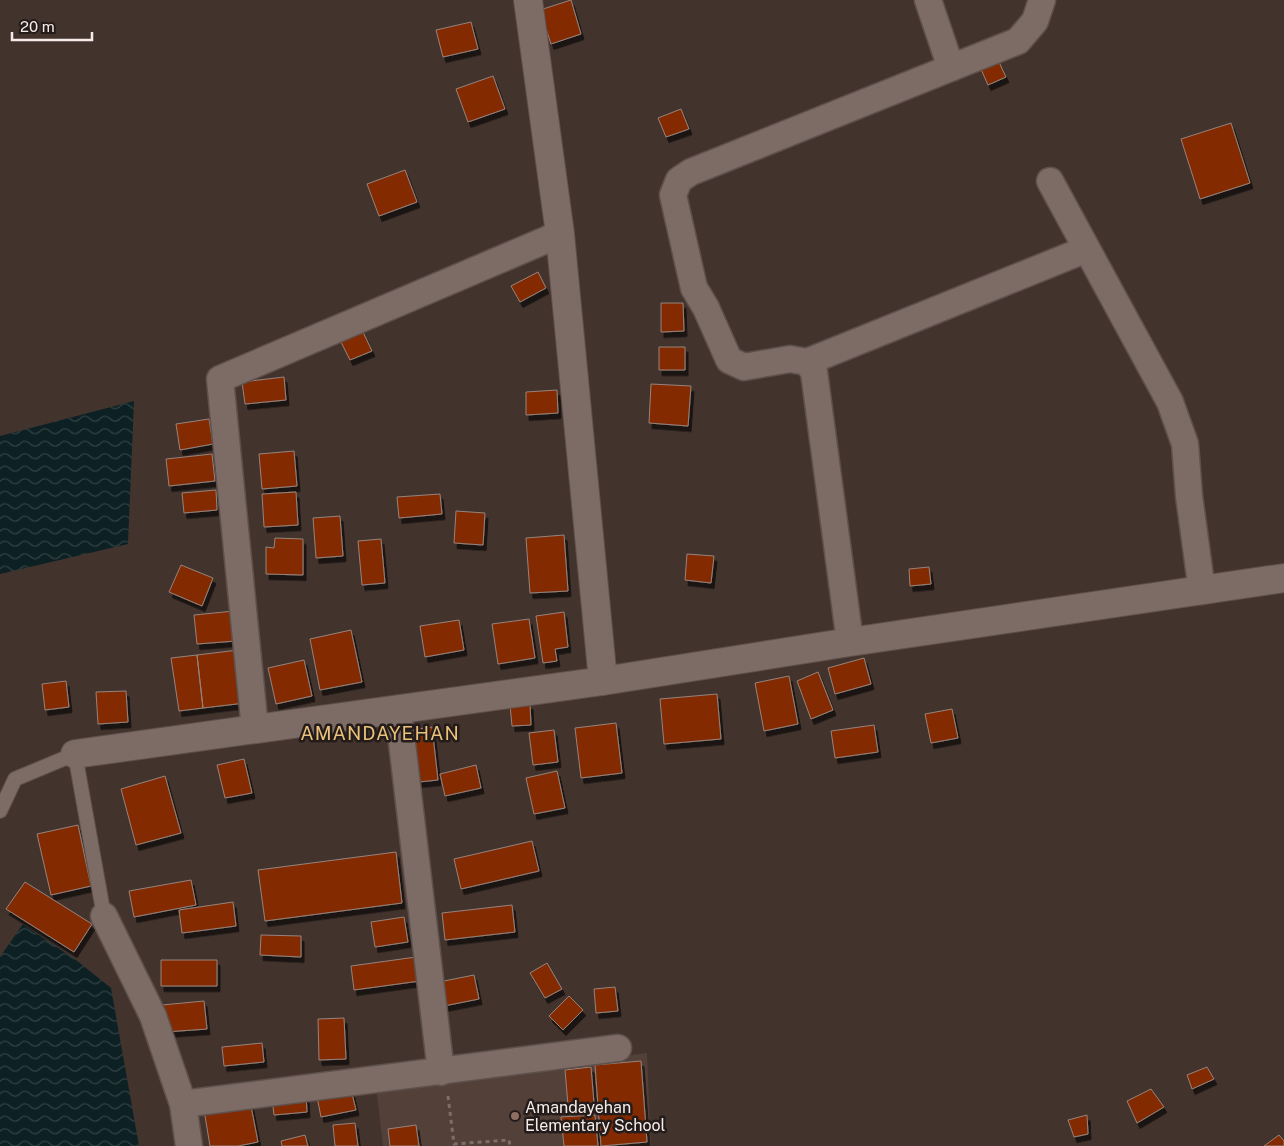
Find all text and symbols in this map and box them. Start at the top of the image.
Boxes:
scale bar [12,10,92,42]
text: 20 m [20,18,55,35]
district label: AMANDAYEHAN [300,722,460,744]
place label: Amandayehan Elementary School [525,1098,666,1135]
marker: Amandayehan Elementary School [509,1110,521,1122]

